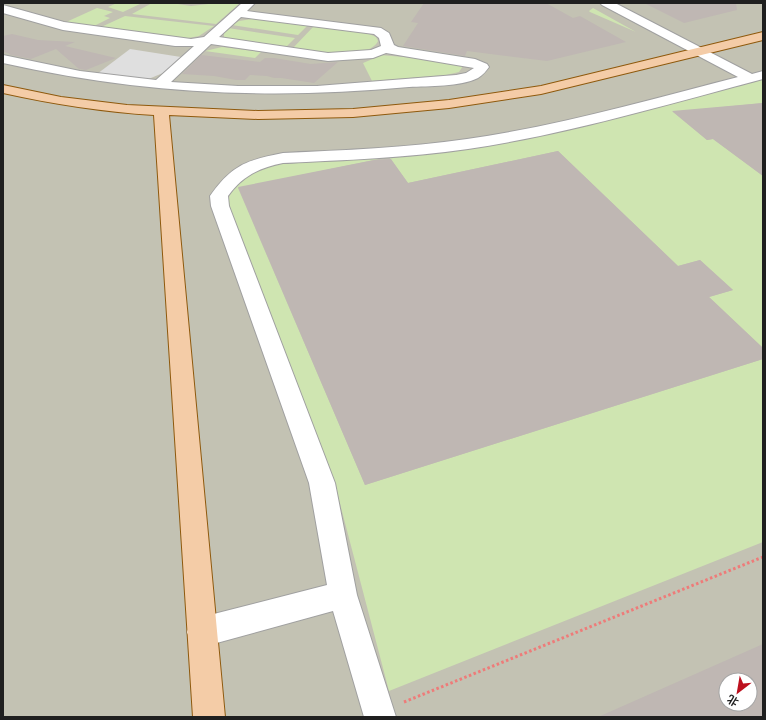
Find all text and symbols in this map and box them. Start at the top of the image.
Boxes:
north arrow [718,672,758,712]
text: 北 [725,693,741,709]

